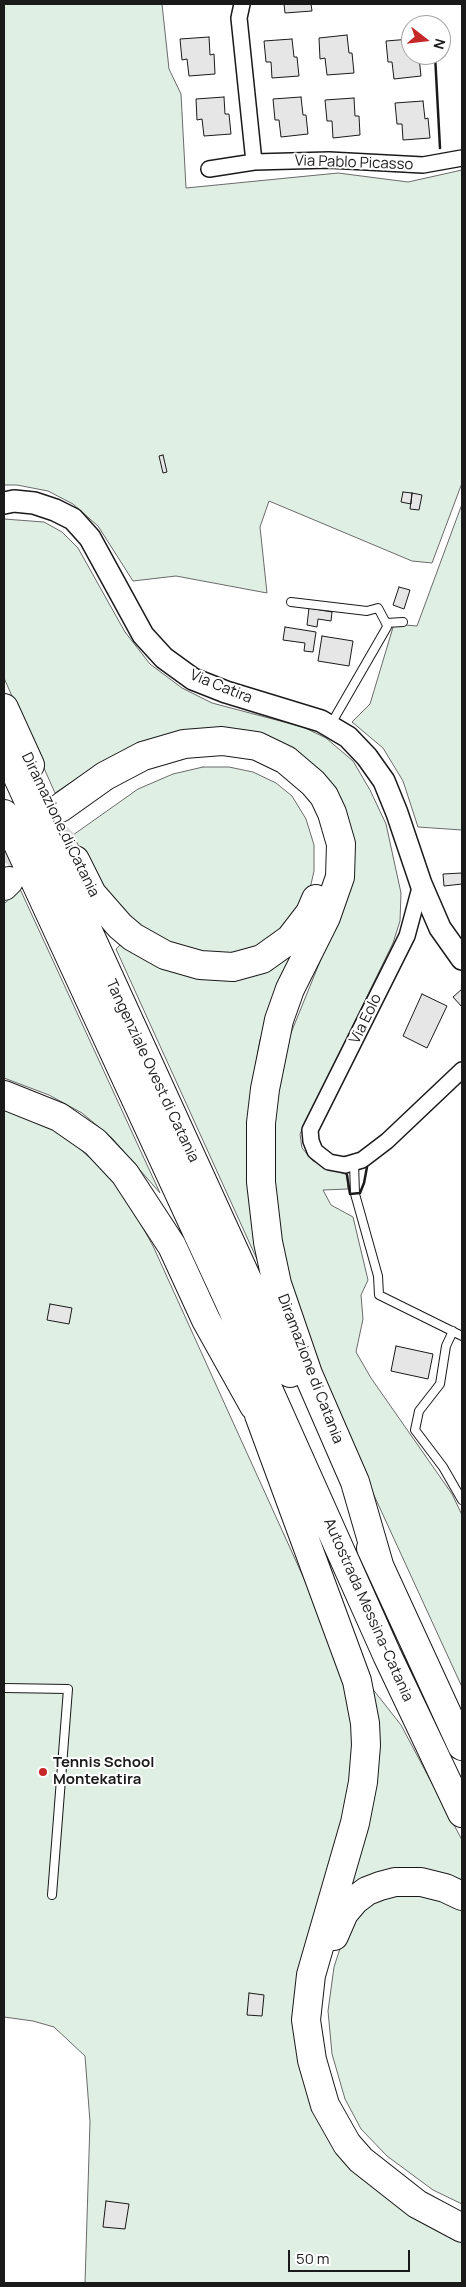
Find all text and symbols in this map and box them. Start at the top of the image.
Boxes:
north arrow [401,15,451,65]
text: N [429,37,450,51]
street label: Via Pablo Picasso [294,152,414,174]
street label: Via Catira [187,666,255,708]
street label: Diramazione di Catania [17,750,103,900]
street label: Tangenziale Ovest di Catania [102,977,202,1165]
street label: Via Eolo [346,991,386,1047]
street label: Diramazione di Catania [273,1292,347,1446]
street label: Autostrada Messina-Catania [319,1516,417,1704]
place label: Tennis School Montekatira [53,1754,154,1789]
marker: Tennis School Montekatira [37,1766,49,1778]
scale bar [291,2240,414,2272]
text: 50 m [296,2248,330,2269]

